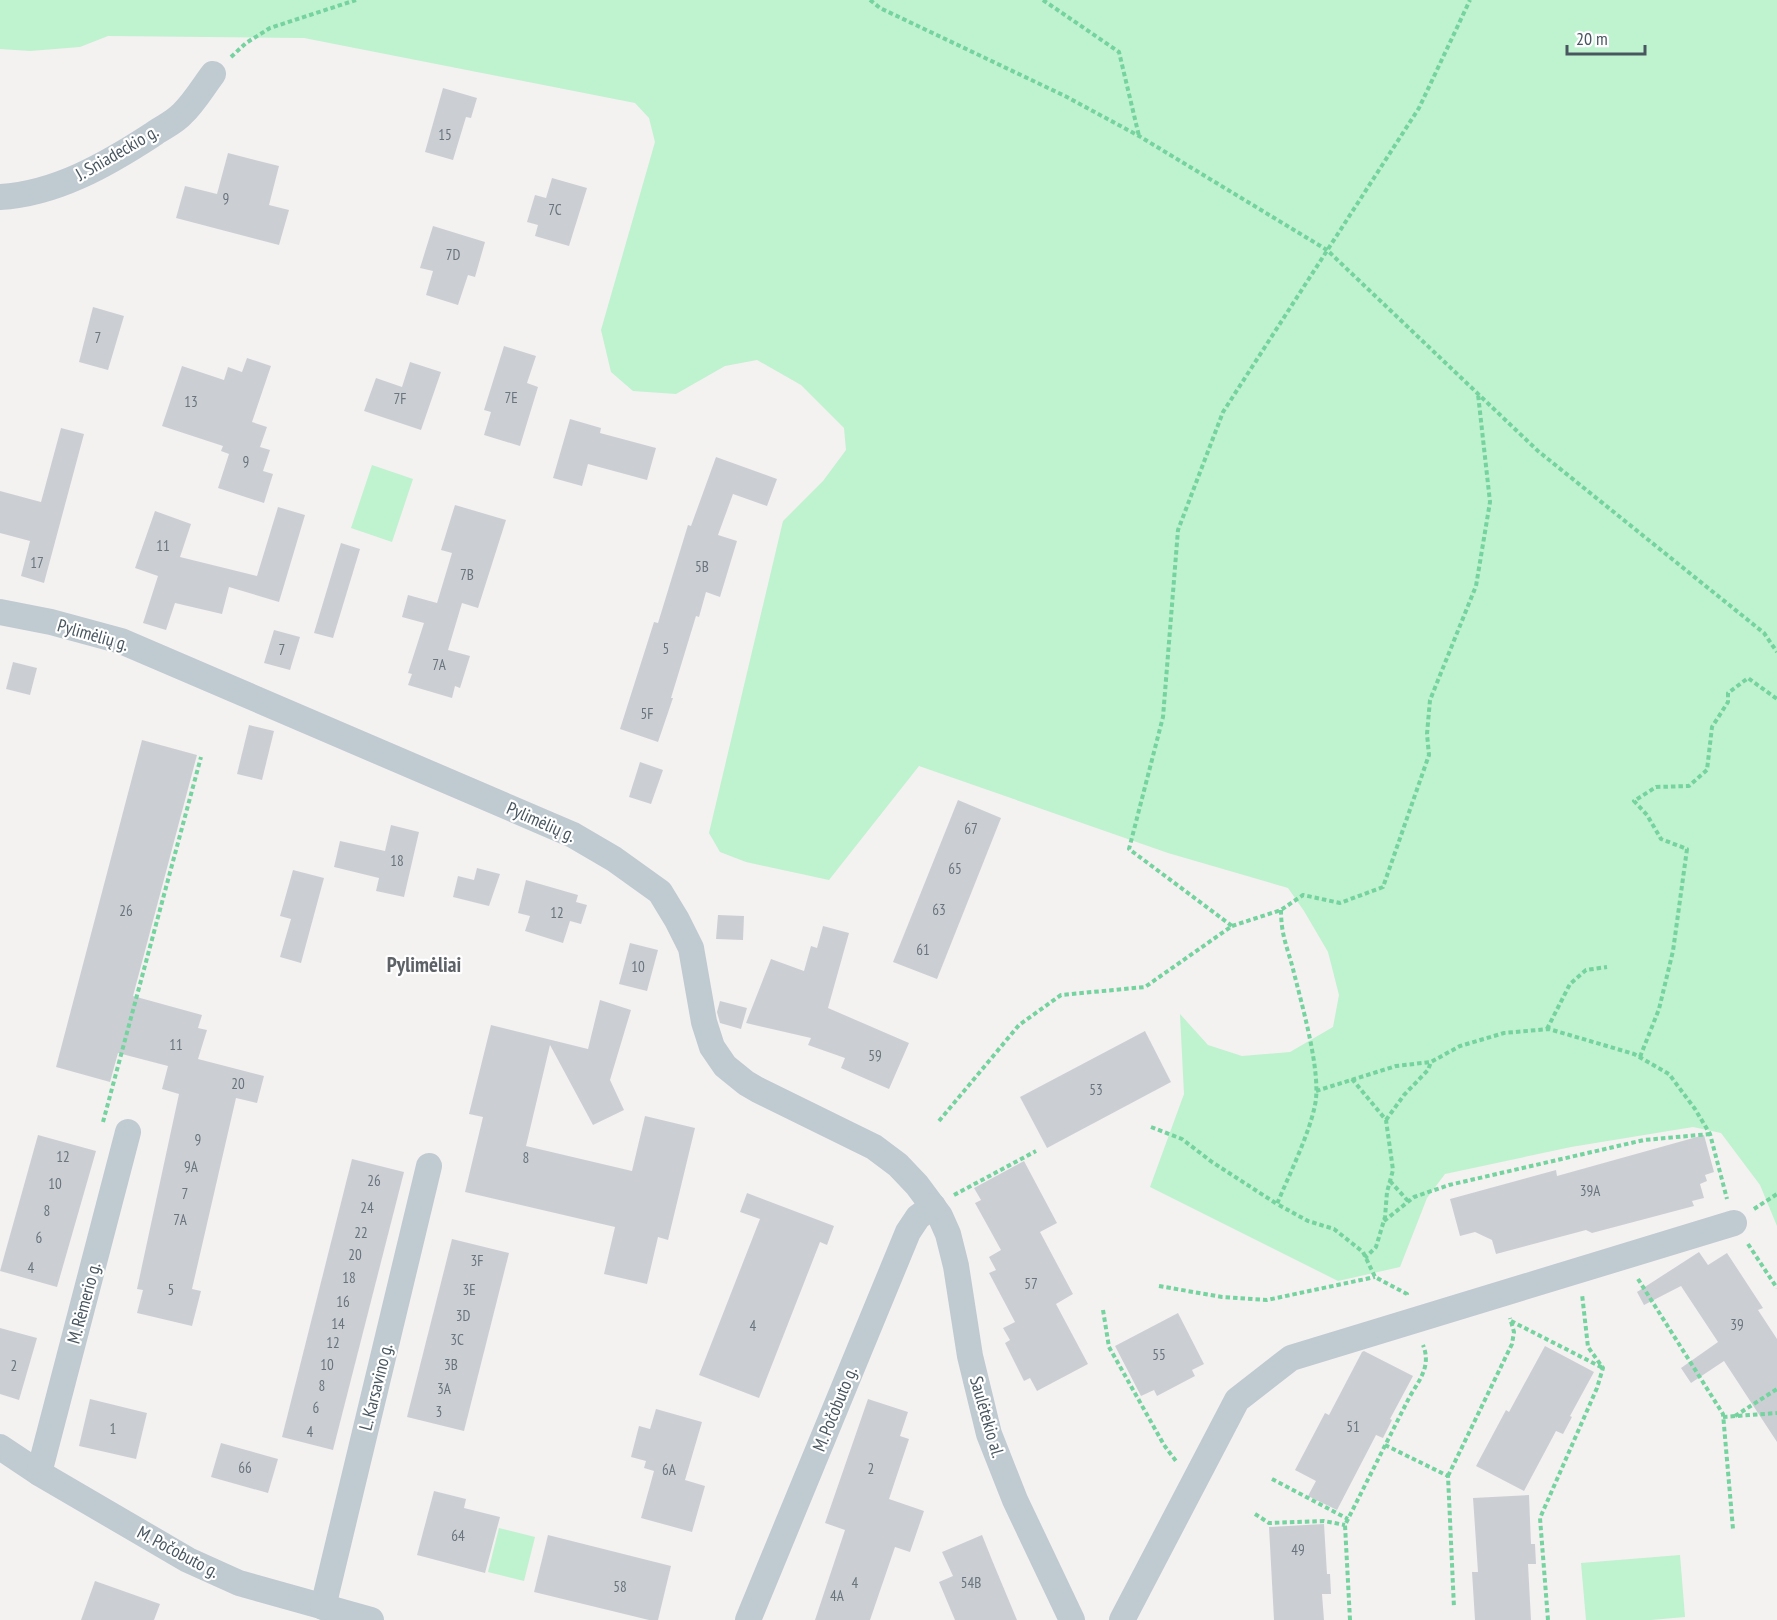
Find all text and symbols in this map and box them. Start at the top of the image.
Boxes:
scale bar [1567,18,1645,56]
text: 20 m [1576,27,1608,50]
street label: J. Sniadeckio g. [70,120,162,186]
house number: 15 [438,125,452,144]
house number: 9 [223,189,229,208]
house number: 7C [548,200,562,219]
house number: 7D [446,245,460,264]
house number: 7 [95,328,101,347]
house number: 7E [504,388,518,407]
house number: 7F [394,389,406,408]
house number: 13 [184,392,198,411]
house number: 9 [243,452,249,471]
house number: 11 [156,536,170,555]
house number: 17 [30,553,44,572]
house number: 5B [695,557,709,576]
house number: 7B [460,565,474,584]
street label: Pylimėlių g. [55,613,131,656]
house number: 5 [663,639,669,658]
house number: 7 [279,640,285,659]
house number: 7A [432,655,447,674]
house number: 5F [641,704,653,723]
street label: Pylimėlių g. [503,796,579,847]
house number: 67 [964,819,978,838]
house number: 18 [390,851,404,870]
house number: 65 [948,859,962,878]
house number: 63 [932,900,946,919]
house number: 26 [119,901,133,920]
house number: 12 [550,903,564,922]
house number: 61 [916,940,930,959]
district label: Pylimėliai [387,951,461,978]
house number: 10 [631,957,645,976]
house number: 11 [169,1035,183,1054]
house number: 59 [868,1046,882,1065]
house number: 20 [231,1074,245,1093]
house number: 53 [1089,1080,1103,1099]
house number: 9 [195,1130,201,1149]
house number: 12 [56,1147,70,1166]
house number: 8 [523,1148,529,1167]
house number: 9A [184,1157,199,1176]
house number: 26 [367,1171,381,1190]
house number: 10 [48,1174,62,1193]
house number: 39A [1580,1181,1601,1200]
house number: 7 [182,1184,188,1203]
house number: 24 [360,1198,374,1217]
house number: 8 [44,1201,50,1220]
house number: 7A [173,1210,188,1229]
house number: 22 [354,1223,368,1242]
house number: 6 [36,1228,43,1247]
house number: 20 [348,1245,362,1264]
house number: 3F [471,1251,483,1270]
house number: 4 [28,1258,35,1277]
street label: M. Rėmerio g. [62,1260,105,1346]
house number: 18 [342,1268,356,1287]
house number: 57 [1024,1274,1038,1293]
house number: 5 [168,1280,174,1299]
house number: 3E [462,1280,476,1299]
house number: 16 [336,1292,350,1311]
house number: 3D [456,1306,470,1325]
house number: 14 [331,1314,345,1333]
house number: 39 [1730,1315,1744,1334]
house number: 4 [750,1316,757,1335]
house number: 3C [450,1330,464,1349]
house number: 12 [326,1333,340,1352]
street label: L. Karsavino g. [354,1341,397,1433]
house number: 55 [1152,1345,1166,1364]
house number: 10 [320,1355,334,1374]
house number: 3B [444,1355,458,1374]
house number: 2 [11,1356,17,1375]
street label: M. Počobuto g. [807,1363,862,1455]
street label: Saulėtekio al. [965,1373,1010,1460]
house number: 8 [319,1376,325,1395]
house number: 3A [437,1379,452,1398]
house number: 6 [313,1398,320,1417]
house number: 3 [436,1402,442,1421]
house number: 51 [1346,1417,1360,1436]
house number: 1 [110,1419,116,1438]
house number: 4 [307,1422,314,1441]
house number: 66 [238,1458,252,1477]
house number: 2 [868,1459,874,1478]
house number: 6A [662,1460,677,1479]
street label: M. Počobuto g. [133,1520,223,1583]
house number: 64 [451,1526,465,1545]
house number: 49 [1291,1540,1305,1559]
house number: 4 [852,1573,859,1592]
house number: 54B [961,1573,981,1592]
house number: 58 [613,1577,627,1596]
house number: 4A [830,1586,845,1605]

